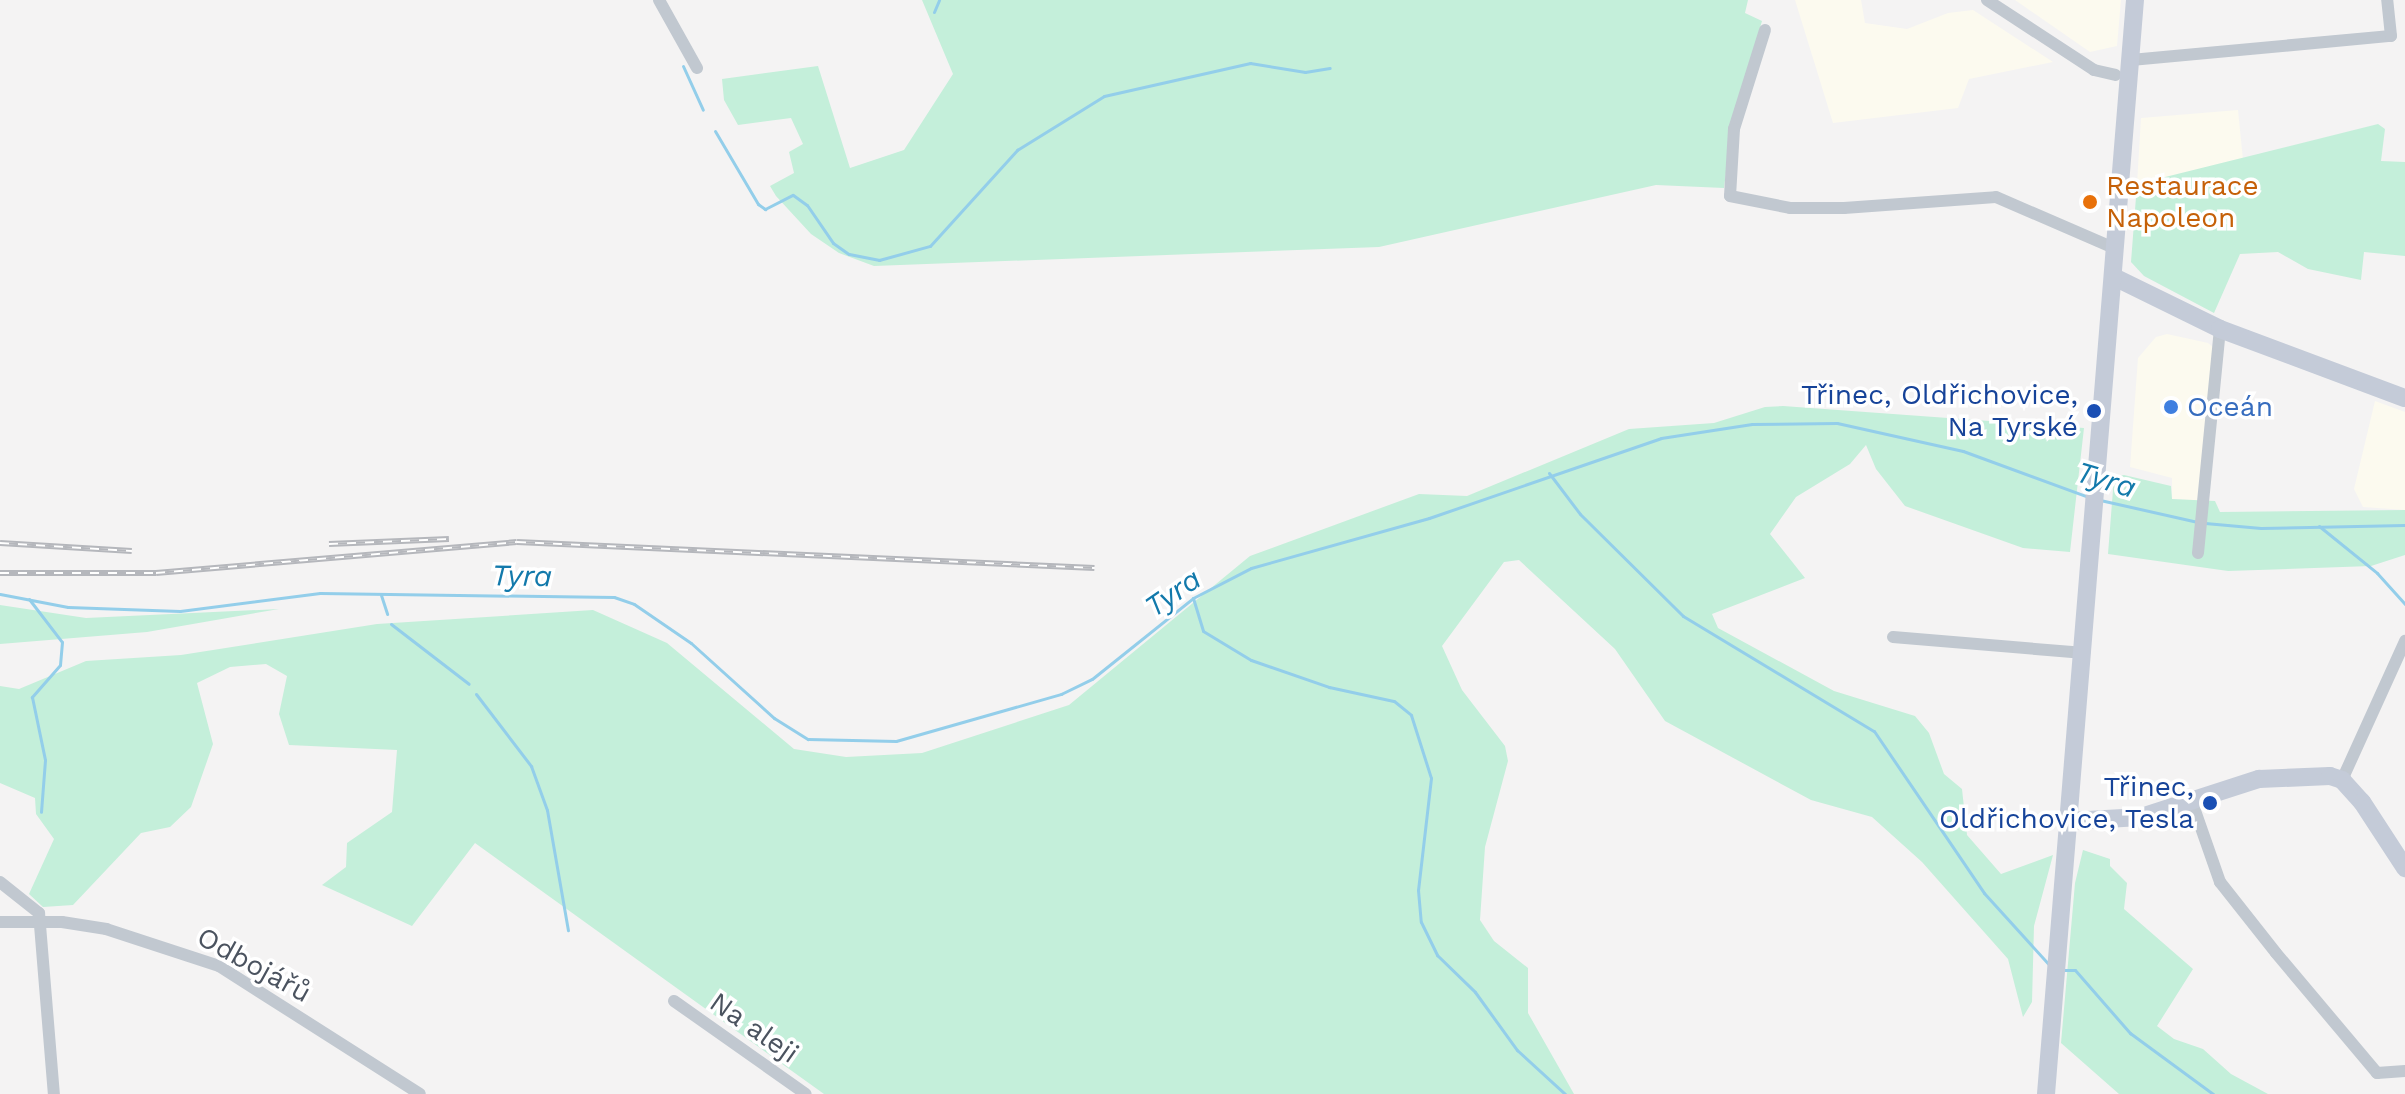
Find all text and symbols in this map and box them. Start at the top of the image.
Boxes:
place label: Restaurace Napoleon [2106,169,2259,235]
marker: Restaurace Napoleon [2081,193,2099,211]
place label: Třinec, Oldřichovice, Na Tyrské [1801,378,2078,444]
place label: Oceán [2187,390,2273,424]
marker: Oceán [2162,398,2180,416]
marker: Třinec, Oldřichovice, Na Tyrské [2085,402,2103,420]
water label: Tyra [2072,454,2140,506]
water label: Tyra [491,557,553,595]
water label: Tyra [1138,561,1208,625]
place label: Třinec, Oldřichovice, Tesla [1938,770,2194,836]
marker: Třinec, Oldřichovice, Tesla [2201,794,2219,812]
street label: Odbojářů [191,920,317,1010]
street label: Na aleji [703,985,805,1071]

